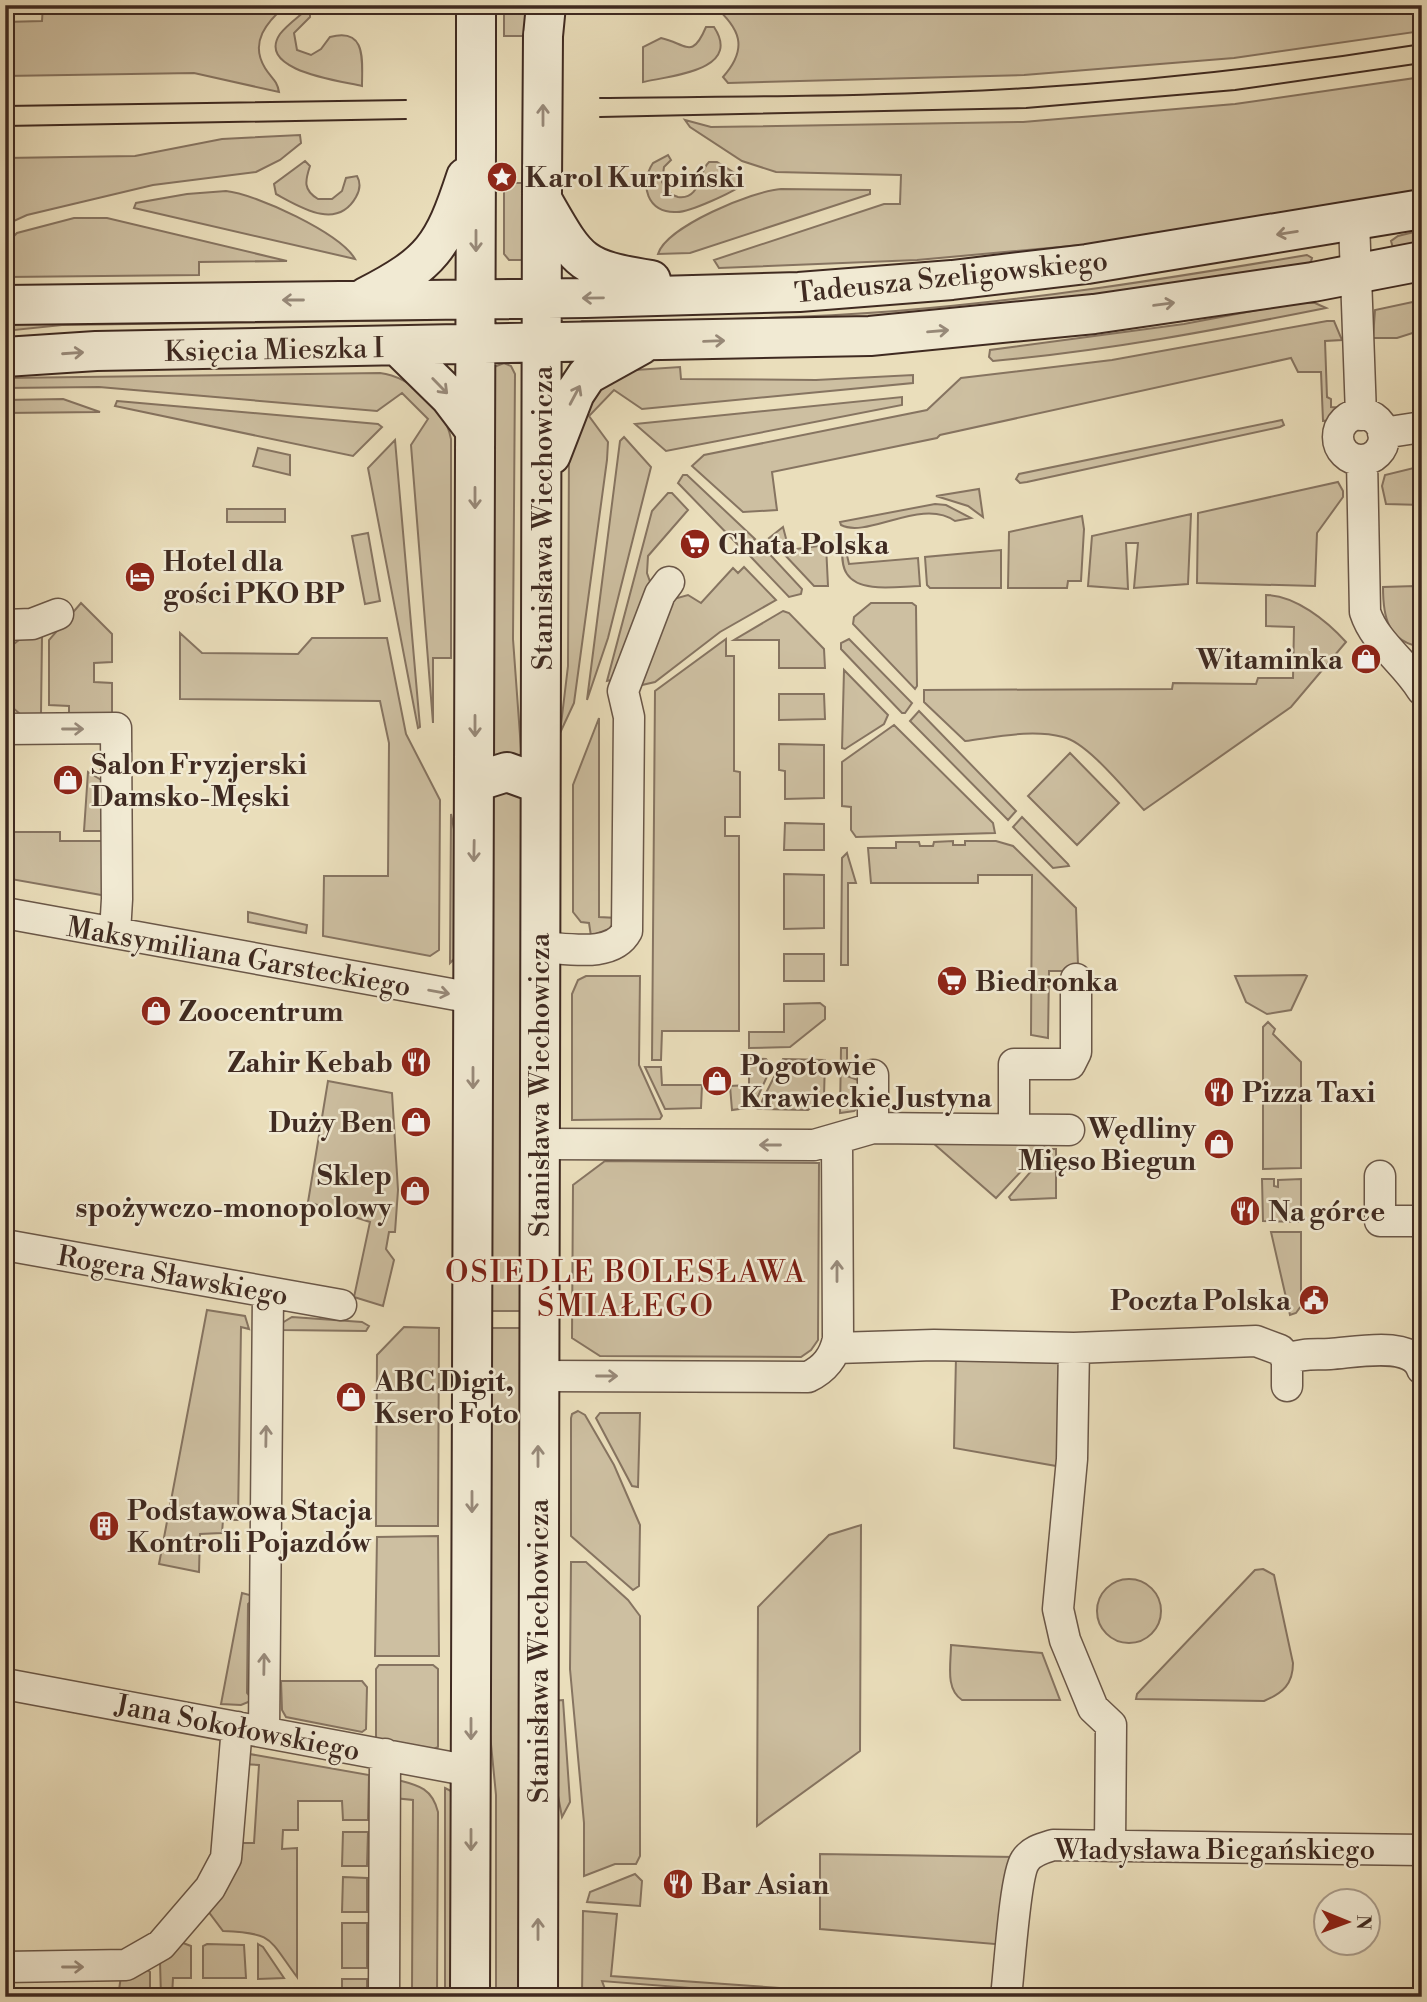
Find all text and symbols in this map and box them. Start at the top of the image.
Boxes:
one-way arrow [536,103,549,126]
place icon: Karol Kurpiński [485,160,519,194]
place label: Karol Kurpiński [525,161,744,196]
one-way arrow [1276,227,1299,240]
one-way arrow [469,229,483,252]
street label: Tadeusza Szeligowskiego [793,244,1110,311]
one-way arrow [582,291,605,305]
one-way arrow [282,294,305,307]
one-way arrow [1152,297,1175,310]
one-way arrow [926,324,949,337]
street label: Księcia Mieszka I [164,331,384,370]
one-way arrow [702,334,725,348]
one-way arrow [62,346,84,359]
street label: Stanisława Wiechowicza [526,365,561,670]
one-way arrow [431,377,448,394]
one-way arrow [569,385,582,406]
one-way arrow [468,486,482,509]
supermarket icon: Chata Polska [678,527,712,561]
place label: Chata Polska [718,528,890,563]
place label: Hotel dla gości PKO BP [163,545,345,612]
hotel icon: Hotel dla gości PKO BP [123,560,157,594]
shop icon: Witaminka [1349,642,1383,676]
place label: Witaminka [1196,643,1344,678]
one-way arrow [468,714,482,737]
one-way arrow [62,722,85,736]
place label: Salon Fryzjerski Damsko-Męski [91,748,307,815]
shop icon: Salon Fryzjerski Damsko-Męski [51,763,85,797]
one-way arrow [467,839,481,862]
street label: Maksymiliana Garsteckiego [64,910,414,1005]
street label: Stanisława Wiechowicza [523,932,558,1237]
supermarket icon: Biedronka [935,964,969,998]
place label: Biedronka [975,965,1119,1000]
one-way arrow [427,986,450,999]
shop icon: Zoocentrum [139,994,173,1028]
place label: Zoocentrum [179,995,344,1030]
restaurant icon: Zahir Kebab [399,1045,433,1079]
place label: Zahir Kebab [228,1046,393,1081]
place label: Pogotowie Krawieckie Justyna [740,1049,993,1116]
shop icon: Pogotowie Krawieckie Justyna [700,1064,734,1098]
one-way arrow [466,1066,480,1089]
restaurant icon: Pizza Taxi [1202,1075,1236,1109]
place label: Pizza Taxi [1242,1076,1375,1111]
shop icon: Duży Ben [399,1105,433,1139]
place label: Duży Ben [268,1106,393,1141]
place label: Wędliny Mięso Biegun [1018,1112,1197,1179]
shop icon: Wędliny Mięso Biegun [1202,1127,1236,1161]
one-way arrow [758,1138,781,1152]
place label: Sklep spożywczo-monopolowy [76,1159,393,1226]
shop icon: Sklep spożywczo-monopolowy [398,1174,432,1208]
restaurant icon: Na górce [1228,1194,1262,1228]
place label: Na górce [1268,1195,1385,1230]
street label: Rogera Sławskiego [55,1239,291,1314]
district label: OSIEDLE BOLESŁAWA ŚMIAŁEGO [445,1254,807,1326]
one-way arrow [831,1260,844,1283]
public building icon: Poczta Polska [1297,1283,1331,1317]
place label: Poczta Polska [1110,1284,1292,1319]
place label: ABC Digit, Ksero Foto [373,1365,519,1432]
one-way arrow [595,1369,618,1383]
shop icon: ABC Digit, Ksero Foto [334,1380,368,1414]
one-way arrow [260,1425,273,1448]
one-way arrow [531,1445,545,1468]
one-way arrow [465,1490,479,1513]
place label: Podstawowa Stacja Kontroli Pojazdów [127,1494,373,1561]
street label: Stanisława Wiechowicza [522,1498,557,1803]
building icon: Podstawowa Stacja Kontroli Pojazdów [87,1509,121,1543]
one-way arrow [258,1652,271,1675]
street label: Jana Sokołowskiego [112,1687,363,1769]
one-way arrow [464,1717,478,1740]
one-way arrow [464,1828,478,1851]
street label: Władysława Biegańskiego [1054,1833,1375,1868]
restaurant icon: Bar Asian [661,1867,695,1901]
place label: Bar Asian [701,1868,829,1903]
north arrow [1312,1886,1382,1956]
text: N [1351,1915,1375,1930]
one-way arrow [531,1917,545,1940]
one-way arrow [62,1960,85,1974]

